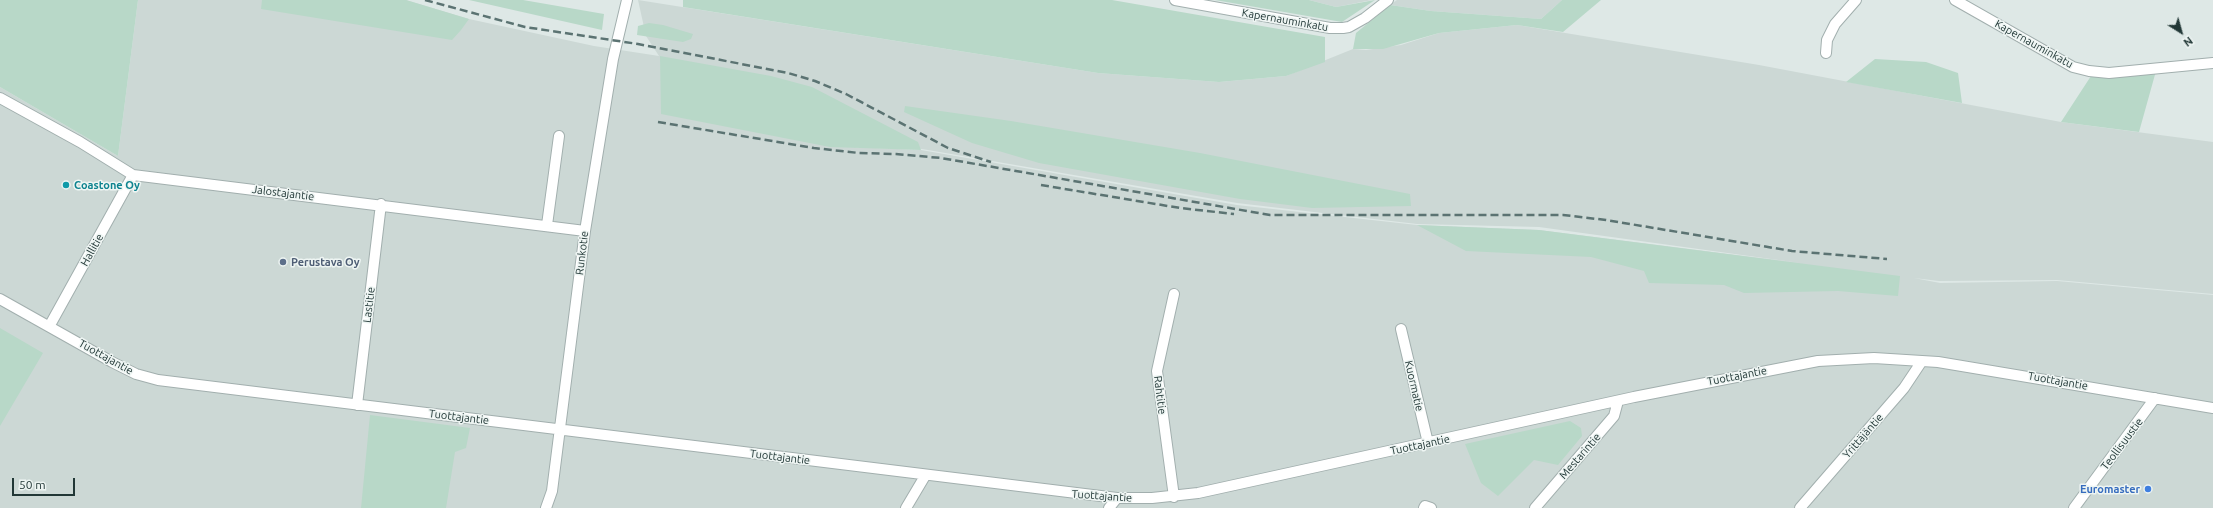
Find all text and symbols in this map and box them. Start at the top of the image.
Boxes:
street label: Kapernauminkatu [1241,6,1329,34]
north arrow [2161,12,2201,52]
street label: Kapernauminkatu [1993,17,2075,71]
text: N [2181,34,2195,49]
place label: Coastone Oy [74,178,140,192]
marker: Coastone Oy [61,180,71,190]
street label: Jalostajantie [251,183,315,203]
street label: Runkotie [573,230,591,276]
street label: Hallitie [78,232,106,268]
place label: Perustava Oy [291,255,360,269]
marker: Perustava Oy [278,257,288,267]
street label: Lastitie [360,286,378,324]
street label: Tuottajantie [76,337,136,377]
street label: Kuormatie [1402,359,1426,413]
street label: Tuottajantie [1706,364,1768,388]
street label: Tuottajantie [2027,369,2089,393]
street label: Rahtitie [1151,375,1169,415]
street label: Tuottajantie [428,407,490,427]
street label: Yrittäjäntie [1840,411,1886,461]
street label: Teollisuustie [2098,415,2146,473]
street label: Mestarintie [1556,430,1604,482]
street label: Tuottajantie [1389,432,1451,458]
street label: Tuottajantie [749,447,811,467]
scale bar [14,470,77,496]
text: 50 m [19,478,46,491]
place label: Euromaster [2080,482,2140,496]
marker: Euromaster [2143,484,2153,494]
street label: Tuottajantie [1071,487,1133,505]

